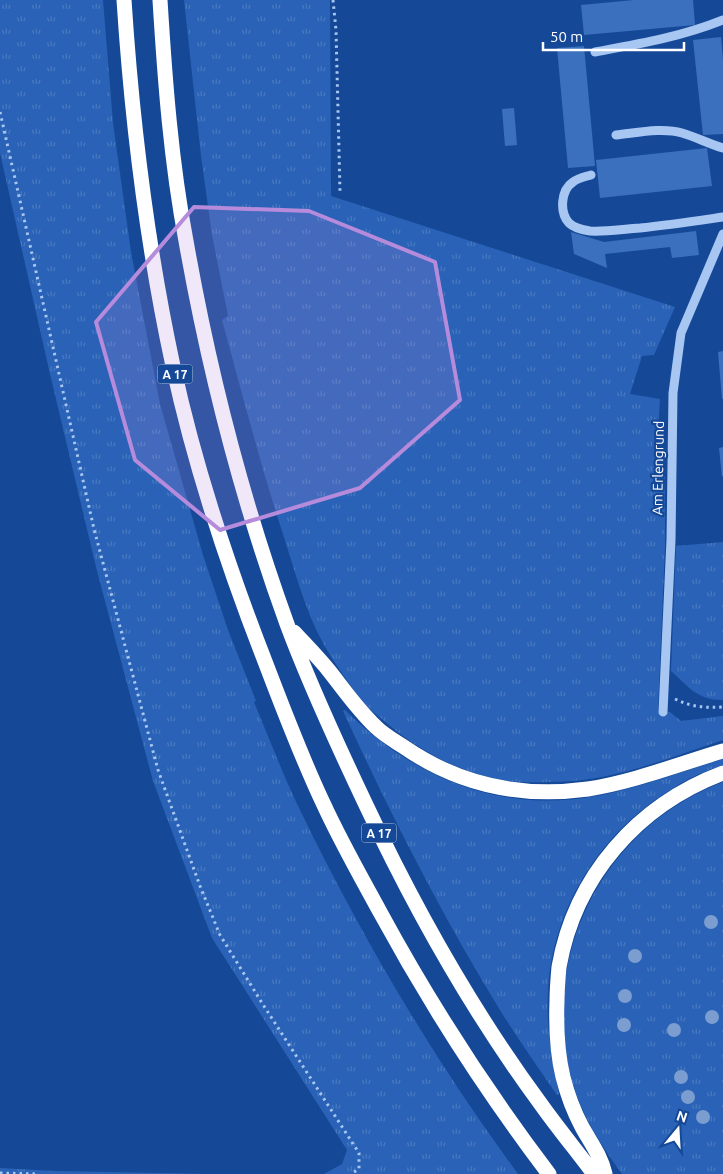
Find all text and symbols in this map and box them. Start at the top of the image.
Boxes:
scale bar [543,20,684,52]
text: 50 m [550,28,583,45]
road number: A 17 [158,364,192,384]
street label: Am Erlengrund [649,421,667,515]
road number: A 17 [362,824,396,842]
north arrow [653,1104,703,1154]
text: N [675,1107,689,1126]

